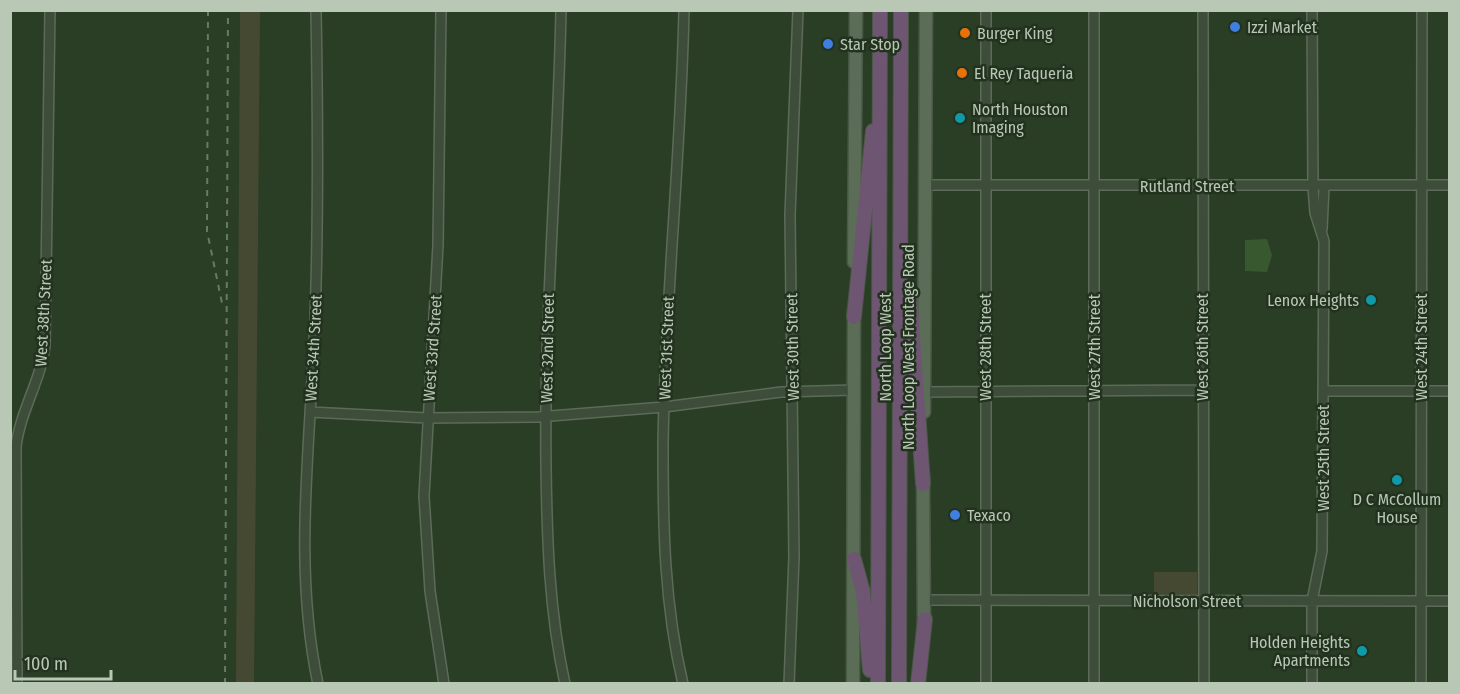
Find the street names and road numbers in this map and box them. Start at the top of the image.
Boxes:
street label: Rutland Street [1140,177,1235,196]
street label: North Loop West Frontage Road [899,244,918,450]
street label: West 38th Street [31,258,56,367]
street label: West 32nd Street [537,292,558,403]
street label: West 30th Street [782,292,803,401]
street label: North Loop West [876,292,895,401]
street label: West 34th Street [301,293,326,402]
street label: West 33rd Street [419,293,446,402]
street label: West 28th Street [976,293,995,401]
street label: West 27th Street [1085,293,1104,400]
street label: West 26th Street [1193,293,1212,401]
street label: West 24th Street [1412,293,1431,400]
street label: West 31st Street [655,295,678,400]
street label: West 25th Street [1314,404,1333,511]
street label: Nicholson Street [1133,592,1242,611]

